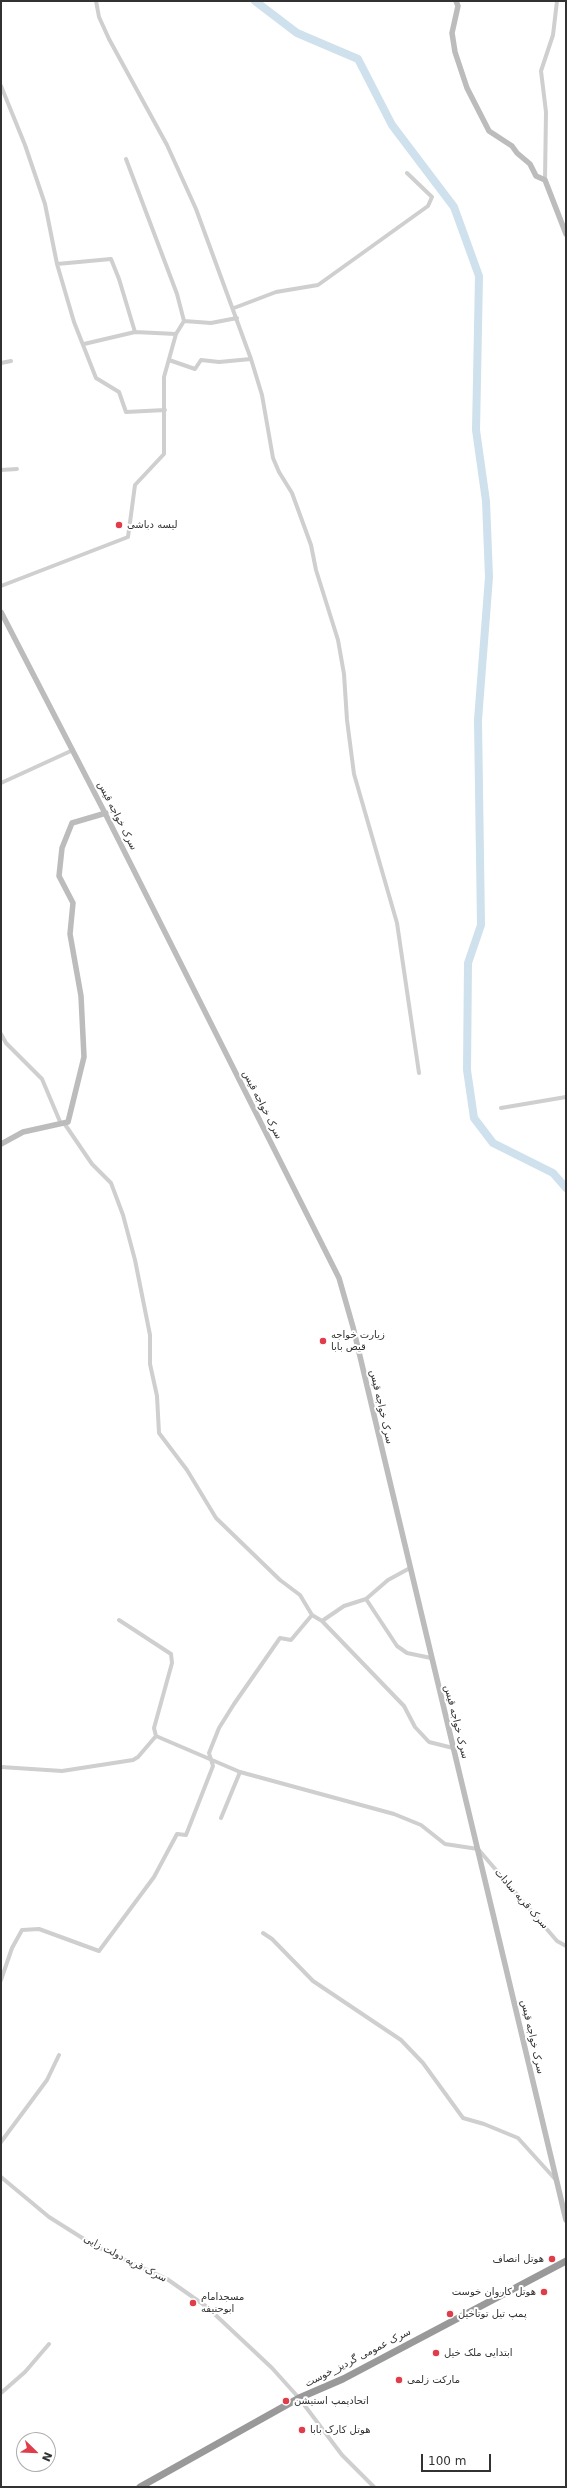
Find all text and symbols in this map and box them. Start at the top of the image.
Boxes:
place label: لیسه دباشی [127,519,178,531]
marker: لیسه دباشی [114,520,124,530]
street label: سرک خواجه قیس [95,780,139,852]
street label: سرک خواجه قیس [240,1069,284,1141]
place label: زیارت خواجه قیص بابا [331,1329,385,1352]
marker: زیارت خواجه قیص بابا [318,1336,328,1346]
street label: سرک خواجه قیس [367,1369,395,1445]
street label: سرک خواجه قیس [441,1684,471,1760]
street label: سرک قریه سادات [492,1866,550,1932]
street label: سرک خواجه قیس [518,1999,546,2075]
street label: سرک قریه دولت زایی [81,2233,169,2285]
place label: هوتل انصاف [492,2253,544,2265]
marker: هوتل انصاف [547,2254,557,2264]
place label: هوتل کاروان خوست [452,2286,536,2298]
marker: هوتل کاروان خوست [539,2287,549,2297]
place label: مسجدامام ابوحنیفه [201,2291,244,2314]
marker: مسجدامام ابوحنیفه [188,2298,198,2308]
place label: پمپ تیل توتاخیل [458,2308,527,2320]
marker: پمپ تیل توتاخیل [445,2309,455,2319]
street label: سرک عمومی گردیز_خوست [303,2326,413,2390]
place label: ابتدایی ملک خیل [444,2347,512,2359]
marker: ابتدایی ملک خیل [431,2348,441,2358]
place label: مارکت زلمی [407,2374,460,2386]
marker: مارکت زلمی [394,2375,404,2385]
place label: اتحادپمپ استیشن [294,2395,369,2407]
marker: اتحادپمپ استیشن [281,2396,291,2406]
place label: هوتل کارک بابا [310,2424,370,2436]
marker: هوتل کارک بابا [297,2425,307,2435]
north arrow [16,2432,56,2472]
scale bar [423,2446,493,2472]
text: N [39,2450,54,2463]
text: 100 m [428,2454,466,2468]

